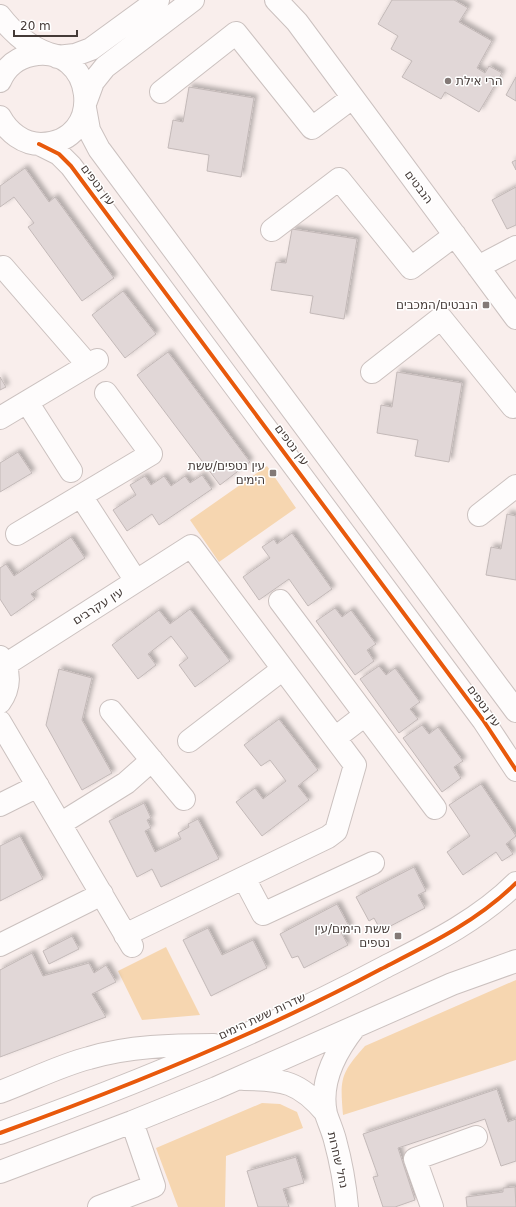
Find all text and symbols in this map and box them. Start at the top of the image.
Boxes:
scale bar [14,12,77,38]
text: 20 m [20,19,51,33]
place label: הרי אילת [456,74,503,88]
marker: הרי אילת [443,76,453,86]
street label: עין נטפים [78,162,118,208]
street label: הנבטים [402,168,436,206]
place label: הנבטים/המכבים [396,298,478,312]
marker: הנבטים/המכבים [481,300,491,310]
street label: עין נטפים [272,422,312,468]
place label: עין נטפים/ששת הימים [188,459,265,487]
marker: עין נטפים/ששת הימים [268,468,278,478]
street label: עין עקרבים [70,584,126,628]
street label: עין נטפים [464,682,504,730]
place label: ששת הימים/עין נטפים [314,922,390,950]
marker: ששת הימים/עין נטפים [393,931,403,941]
street label: שדרות ששת הימים [216,990,308,1042]
street label: נחל שחרות [325,1130,351,1190]

